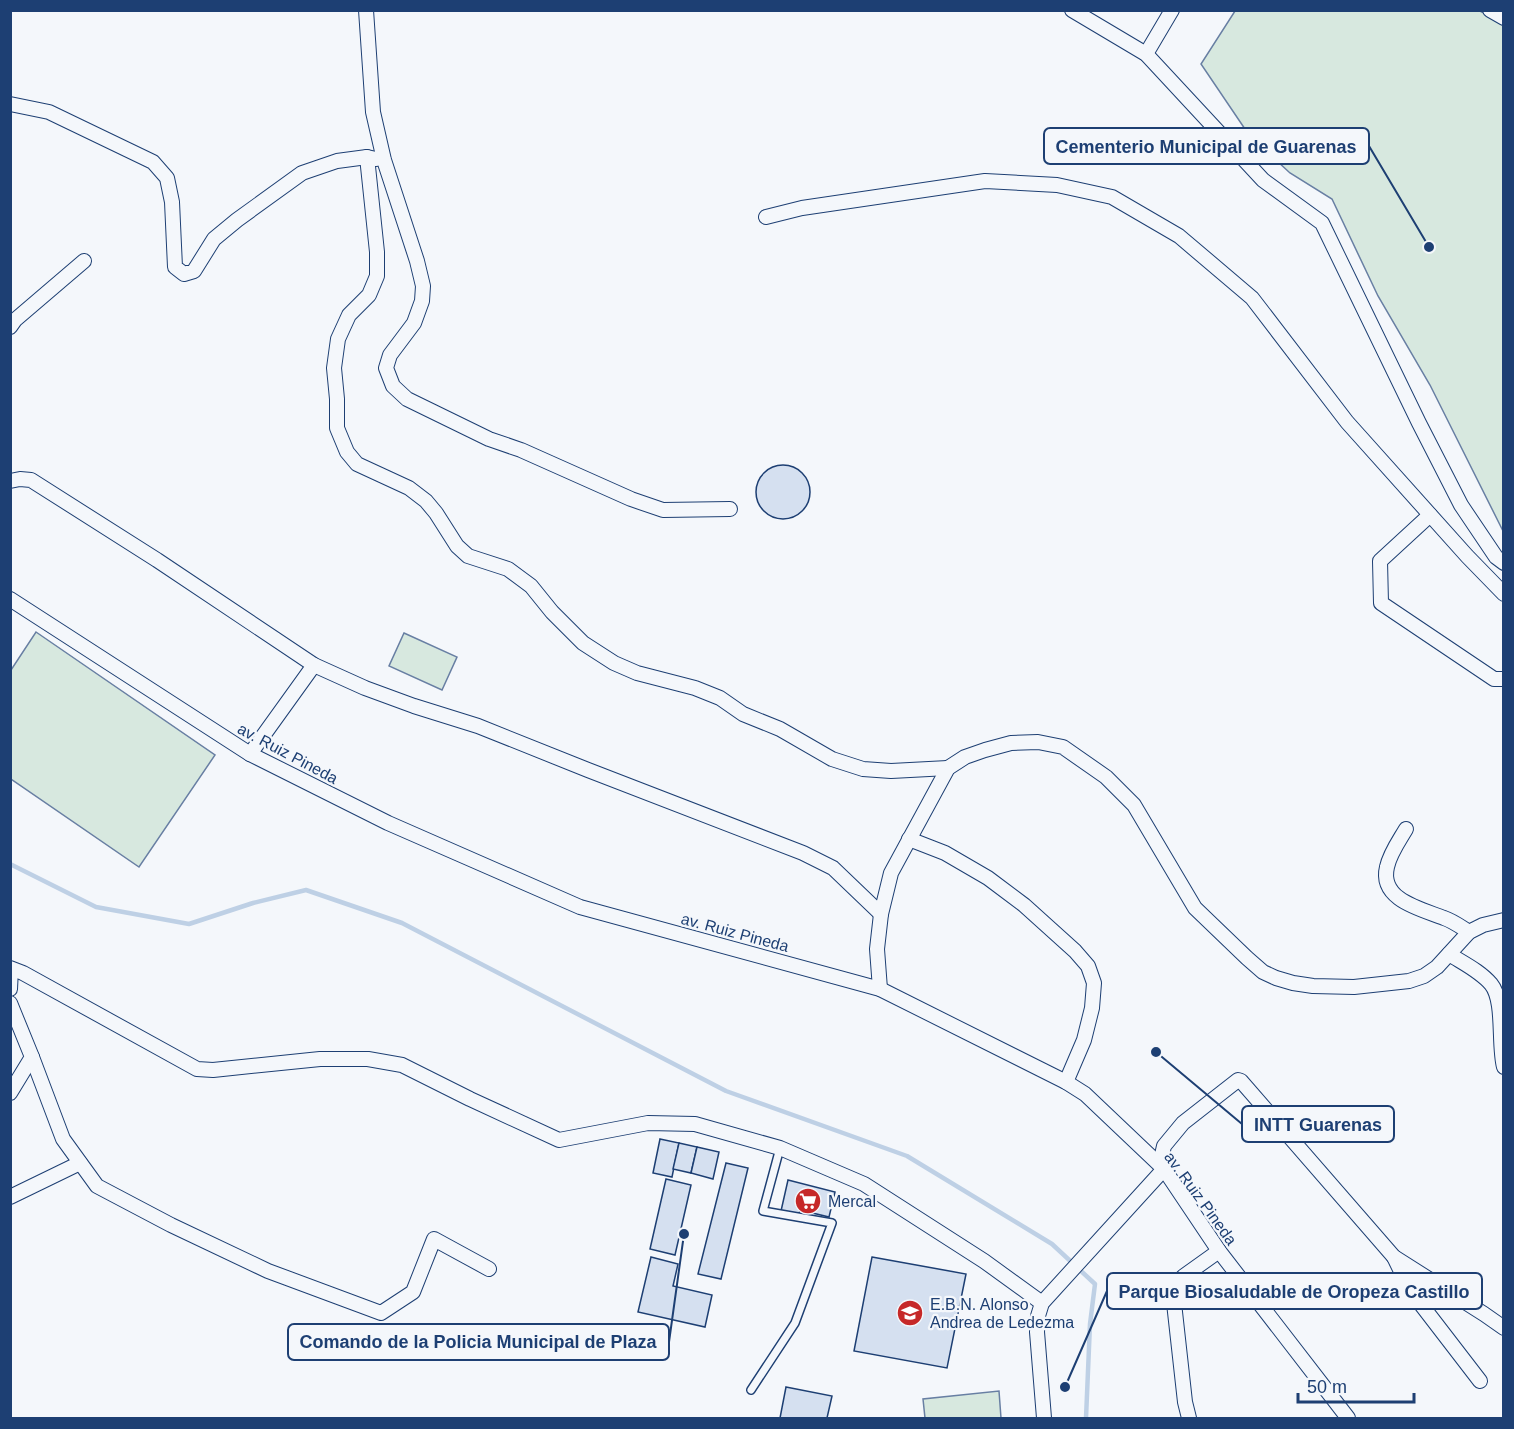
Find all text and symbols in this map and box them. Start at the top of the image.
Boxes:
callout: Cementerio Municipal de Guarenas [1044,128,1369,164]
text: Cementerio Municipal de Guarenas [1055,137,1357,157]
street label: av. Ruiz Pineda [235,720,341,787]
street label: av. Ruiz Pineda [679,910,791,955]
callout: INTT Guarenas [1242,1106,1394,1142]
text: INTT Guarenas [1254,1115,1382,1135]
street label: av. Ruiz Pineda [1161,1148,1240,1248]
supermarket icon: Mercal [793,1186,823,1216]
place label: Mercal [828,1193,876,1210]
callout: Parque Biosaludable de Oropeza Castillo [1107,1273,1482,1309]
text: Parque Biosaludable de Oropeza Castillo [1118,1282,1470,1302]
place label: E.B.N. Alonso Andrea de Ledezma [930,1296,1074,1331]
school or university icon: E.B.N. Alonso Andrea de Ledezma [895,1298,925,1328]
callout: Comando de la Policia Municipal de Plaza [288,1324,669,1360]
text: Comando de la Policia Municipal de Plaza [299,1332,658,1352]
scale bar [1298,1366,1414,1404]
text: 50 m [1307,1377,1347,1397]

